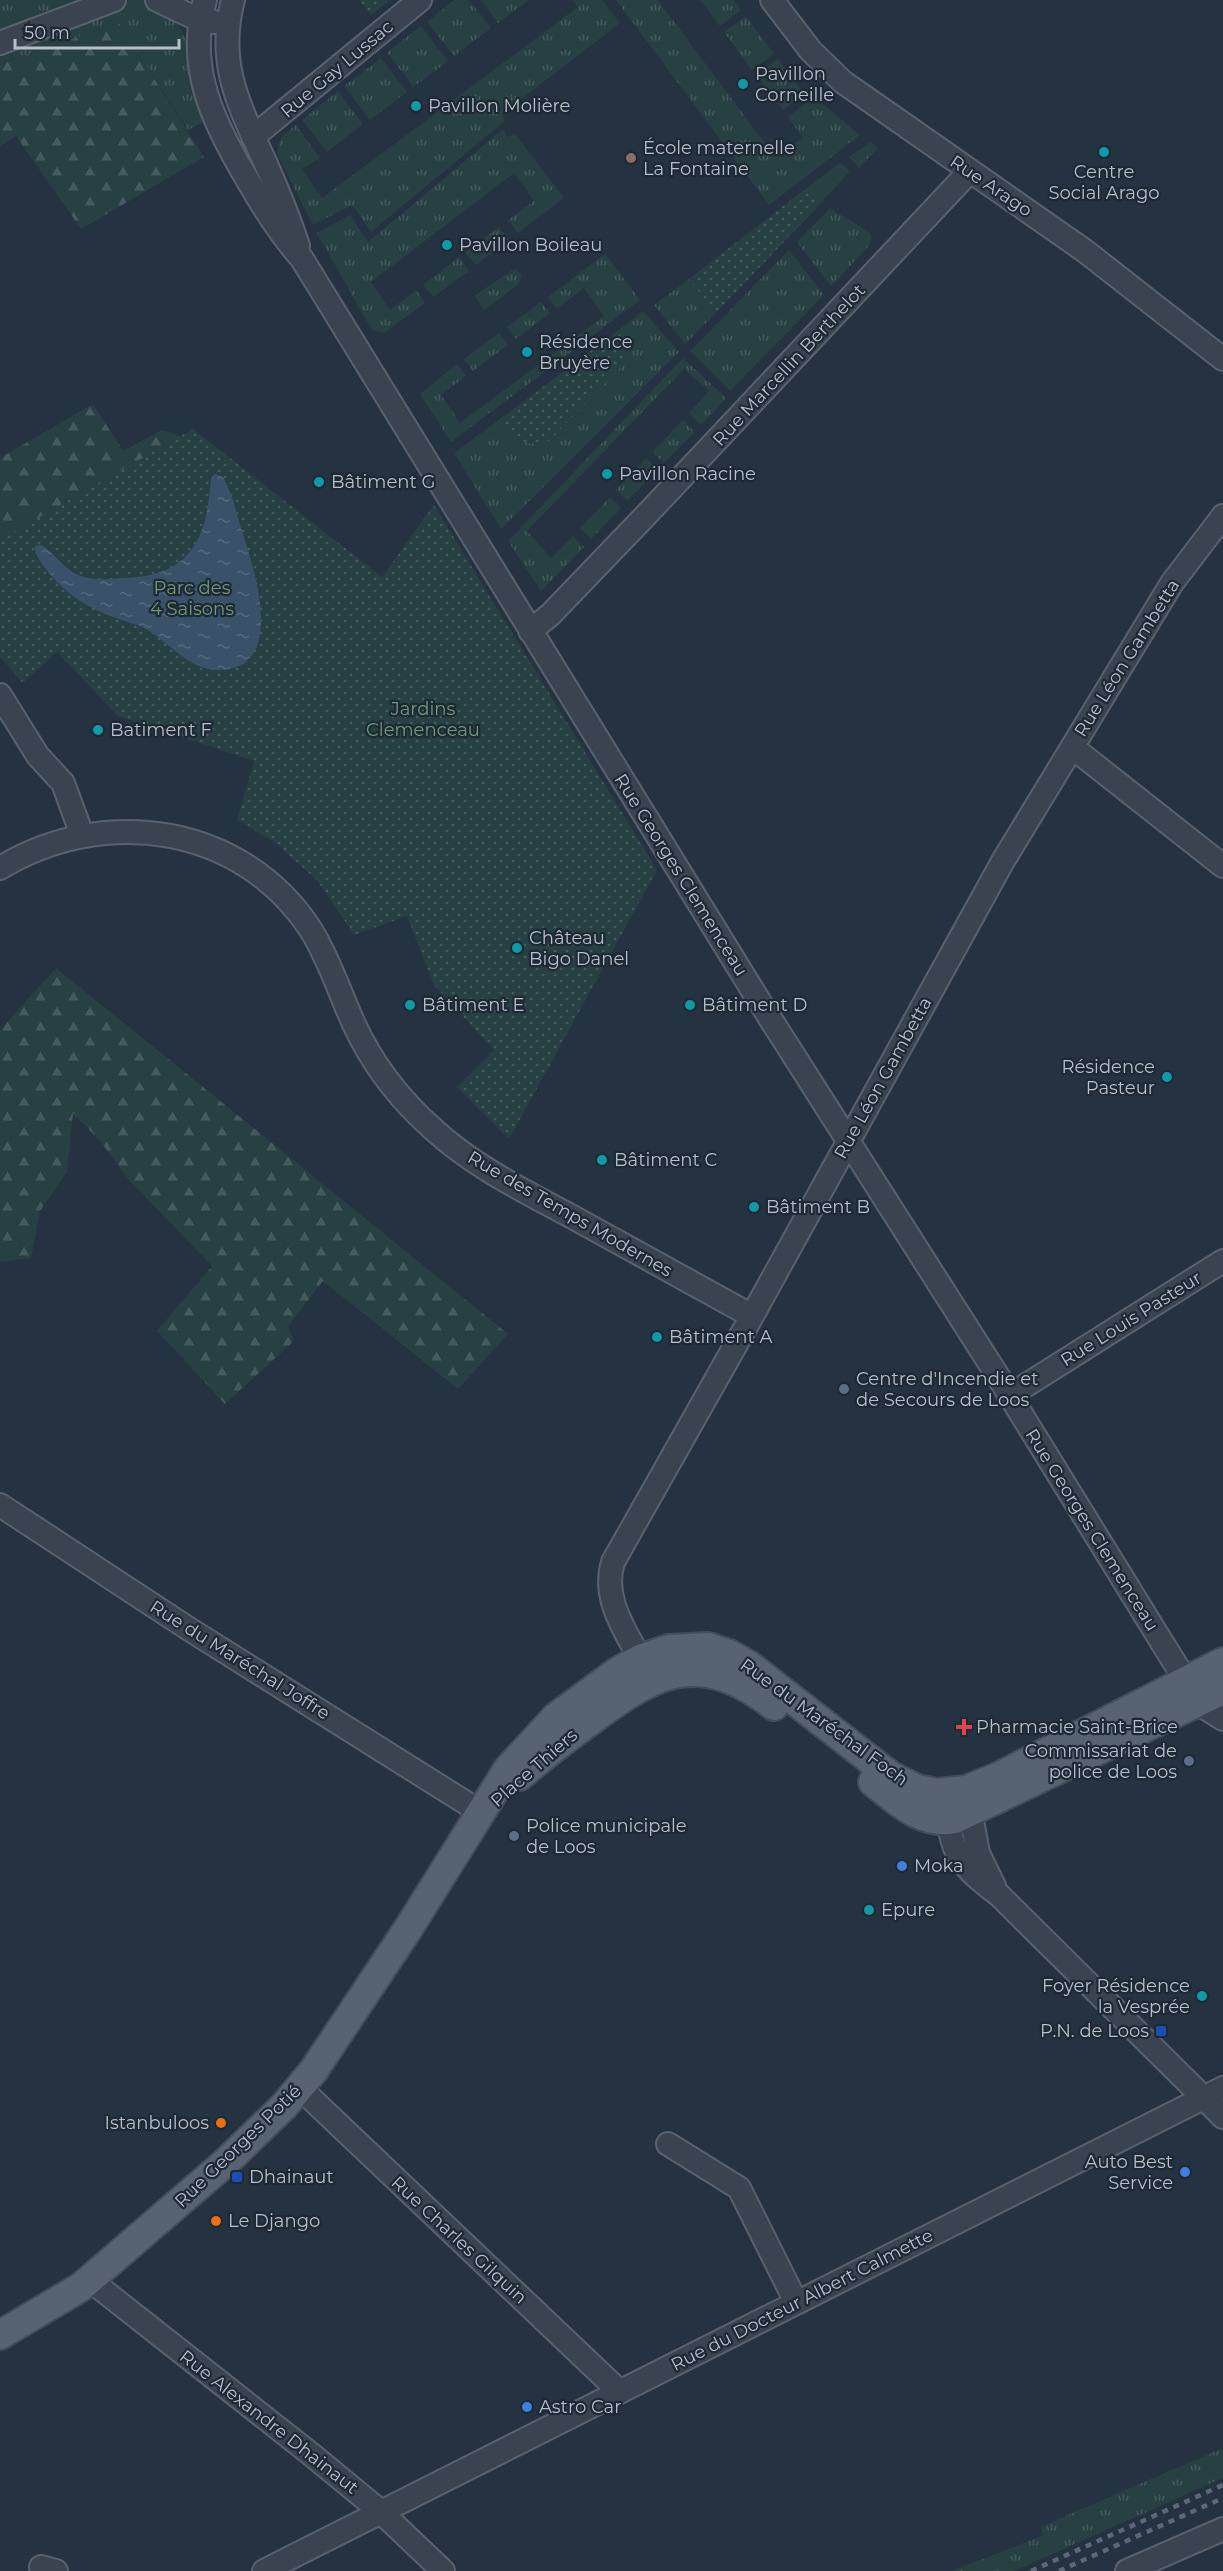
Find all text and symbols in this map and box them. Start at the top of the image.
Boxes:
scale bar [15,12,178,50]
street label: Rue Gay Lussac [276,15,398,123]
text: 50 m [24,22,70,44]
place label: Pavillon Corneille [755,63,834,106]
marker: Pavillon Corneille [736,77,750,91]
place label: Pavillon Molière [428,95,571,117]
marker: Pavillon Molière [409,99,423,113]
place label: École maternelle La Fontaine [643,137,795,180]
marker: Centre Social Arago [1097,145,1111,159]
marker: École maternelle La Fontaine [624,151,638,165]
street label: Rue Arago [946,151,1036,221]
place label: Centre Social Arago [1049,161,1160,204]
place label: Pavillon Boileau [459,234,602,256]
marker: Pavillon Boileau [440,238,454,252]
street label: Rue Marcellin Berthelot [708,279,870,451]
place label: Résidence Bruyère [539,331,633,374]
marker: Résidence Bruyère [520,345,534,359]
place label: Pavillon Racine [619,463,756,485]
marker: Pavillon Racine [600,467,614,481]
place label: Bâtiment G [331,471,435,493]
marker: Bâtiment G [312,475,326,489]
street label: Rue Léon Gambetta [1070,575,1184,741]
park label: Parc des 4 Saisons [150,577,234,620]
park label: Jardins Clemenceau [366,698,480,741]
place label: Batiment F [110,719,212,741]
marker: Batiment F [91,723,105,737]
street label: Rue Georges Clemenceau [610,770,752,980]
place label: Château Bigo Danel [529,927,629,970]
marker: Château Bigo Danel [510,941,524,955]
street label: Rue Léon Gambetta [829,993,937,1163]
place label: Bâtiment E [422,994,525,1016]
place label: Bâtiment D [702,994,807,1016]
marker: Bâtiment E [403,998,417,1012]
marker: Bâtiment D [683,998,697,1012]
place label: Résidence Pasteur [1061,1056,1155,1099]
marker: Résidence Pasteur [1160,1070,1174,1084]
street label: Rue des Temps Modernes [464,1146,676,1282]
place label: Bâtiment C [614,1149,718,1171]
marker: Bâtiment C [595,1153,609,1167]
place label: Bâtiment B [766,1196,870,1218]
marker: Bâtiment B [747,1200,761,1214]
street label: Rue Louis Pasteur [1056,1267,1206,1371]
place label: Bâtiment A [669,1326,773,1348]
marker: Bâtiment A [650,1330,664,1344]
place label: Centre d'Incendie et de Secours de Loos [856,1368,1039,1411]
marker: Centre d'Incendie et de Secours de Loos [837,1382,851,1396]
street label: Rue Georges Clemenceau [1021,1425,1163,1635]
street label: Rue du Maréchal Joffre [146,1596,334,1725]
street label: Rue du Maréchal Foch [736,1654,912,1790]
place label: Pharmacie Saint-Brice [976,1716,1178,1738]
marker: Pharmacie Saint-Brice [957,1720,971,1734]
street label: Place Thiers [486,1724,582,1812]
place label: Commissariat de police de Loos [1024,1740,1177,1783]
marker: Commissariat de police de Loos [1182,1754,1196,1768]
place label: Police municipale de Loos [526,1815,687,1858]
marker: Police municipale de Loos [507,1829,521,1843]
place label: Moka [914,1855,964,1877]
marker: Moka [895,1859,909,1873]
place label: Epure [881,1899,935,1921]
marker: Epure [862,1903,876,1917]
place label: Foyer Résidence la Vesprée [1042,1975,1190,2018]
marker: Foyer Résidence la Vesprée [1195,1989,1209,2003]
place label: P.N. de Loos [1040,2020,1149,2042]
marker: P.N. de Loos [1154,2024,1168,2038]
street label: Rue Georges Potié [170,2080,306,2212]
place label: Istanbuloos [105,2112,209,2134]
marker: Istanbuloos [214,2116,228,2130]
place label: Auto Best Service [1085,2151,1173,2194]
marker: Auto Best Service [1178,2165,1192,2179]
place label: Dhainaut [249,2166,334,2188]
marker: Dhainaut [230,2170,244,2184]
street label: Rue Charles Gilquin [387,2171,531,2309]
place label: Le Django [228,2210,320,2232]
marker: Le Django [209,2214,223,2228]
street label: Rue du Docteur Albert Calmette [667,2224,937,2376]
street label: Rue Alexandre Dhainaut [175,2345,363,2499]
place label: Astro Car [539,2396,621,2418]
marker: Astro Car [520,2400,534,2414]

